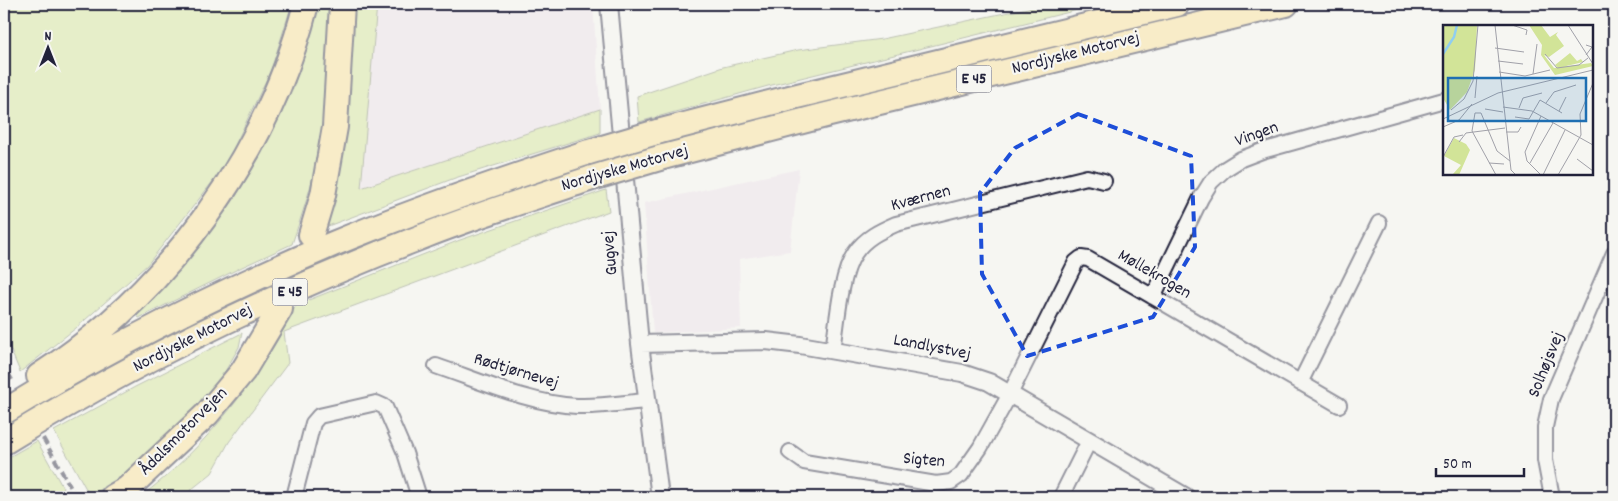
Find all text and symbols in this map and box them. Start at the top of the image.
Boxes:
north arrow [22,22,72,72]
inset map [1443,25,1593,175]
street label: Nordjyske Motorvej [1009,26,1143,82]
text: N [45,27,52,47]
road number: E 45 [956,66,992,92]
street label: Vingen [1232,116,1282,154]
street label: Nordjyske Motorvej [559,139,691,199]
street label: Kværnen [888,179,954,219]
street label: Gugvej [597,230,625,276]
street label: Møllekrogen [1113,244,1195,306]
road number: E 45 [272,278,308,306]
street label: Nordjyske Motorvej [129,298,257,380]
street label: Landlystvej [891,328,973,368]
street label: Solhøjsvej [1523,328,1571,402]
street label: Rødtjørnevej [470,347,562,397]
street label: Ådalsmotorvejen [134,382,234,482]
scale bar [1436,446,1523,478]
street label: Sigten [902,447,946,475]
text: 50 m [1443,454,1472,476]

